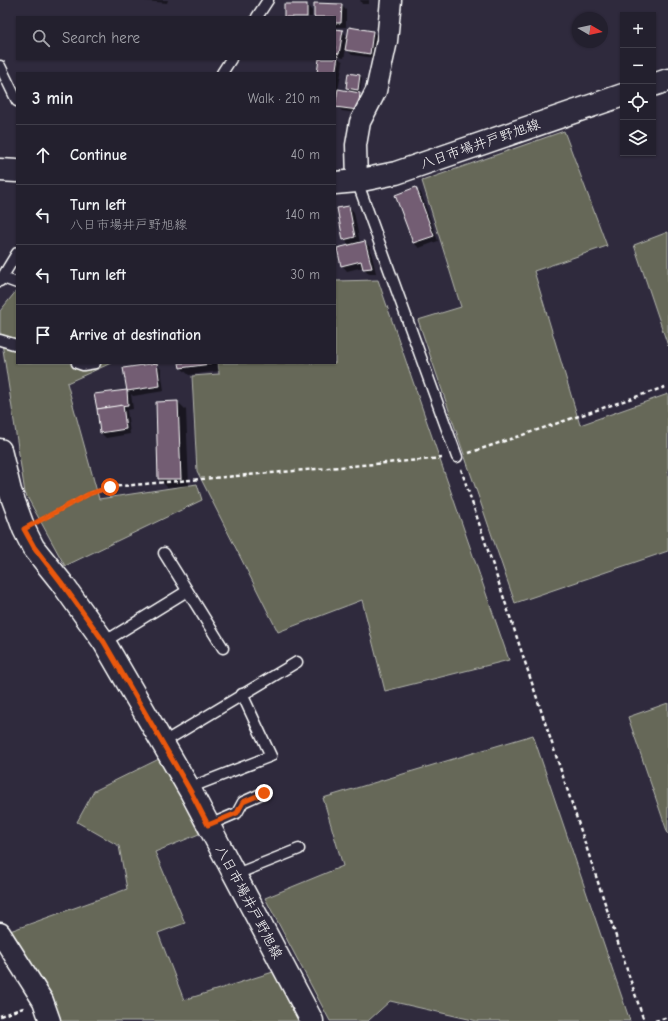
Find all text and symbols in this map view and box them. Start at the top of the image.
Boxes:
north arrow [572,12,608,48]
map controls [620,12,656,156]
button: + [620,12,656,48]
search box [16,16,336,60]
icon: search [30,27,52,49]
text: Search here [62,29,140,47]
button: − [620,48,656,84]
button: locate [620,84,656,120]
text: 3 min [32,89,73,108]
text: Walk · 210 m [248,91,320,106]
street label: 八日市場井戸野旭線 [418,115,542,173]
button: layers [620,120,656,156]
icon: ahead [32,144,54,166]
text: Continue [70,146,127,164]
text: 40 m [291,147,320,162]
text: Turn left [70,196,126,214]
icon: left [32,204,54,226]
text: 140 m [286,207,320,222]
text: 八日市場井戸野旭線 [70,217,187,232]
icon: left [32,264,54,286]
text: Turn left [70,266,126,284]
text: 30 m [290,267,320,282]
icon: arrive [32,324,54,346]
text: Arrive at destination [70,326,201,344]
route start [101,478,119,496]
route end [255,784,273,802]
street label: 八日市場井戸野旭線 [212,842,286,962]

